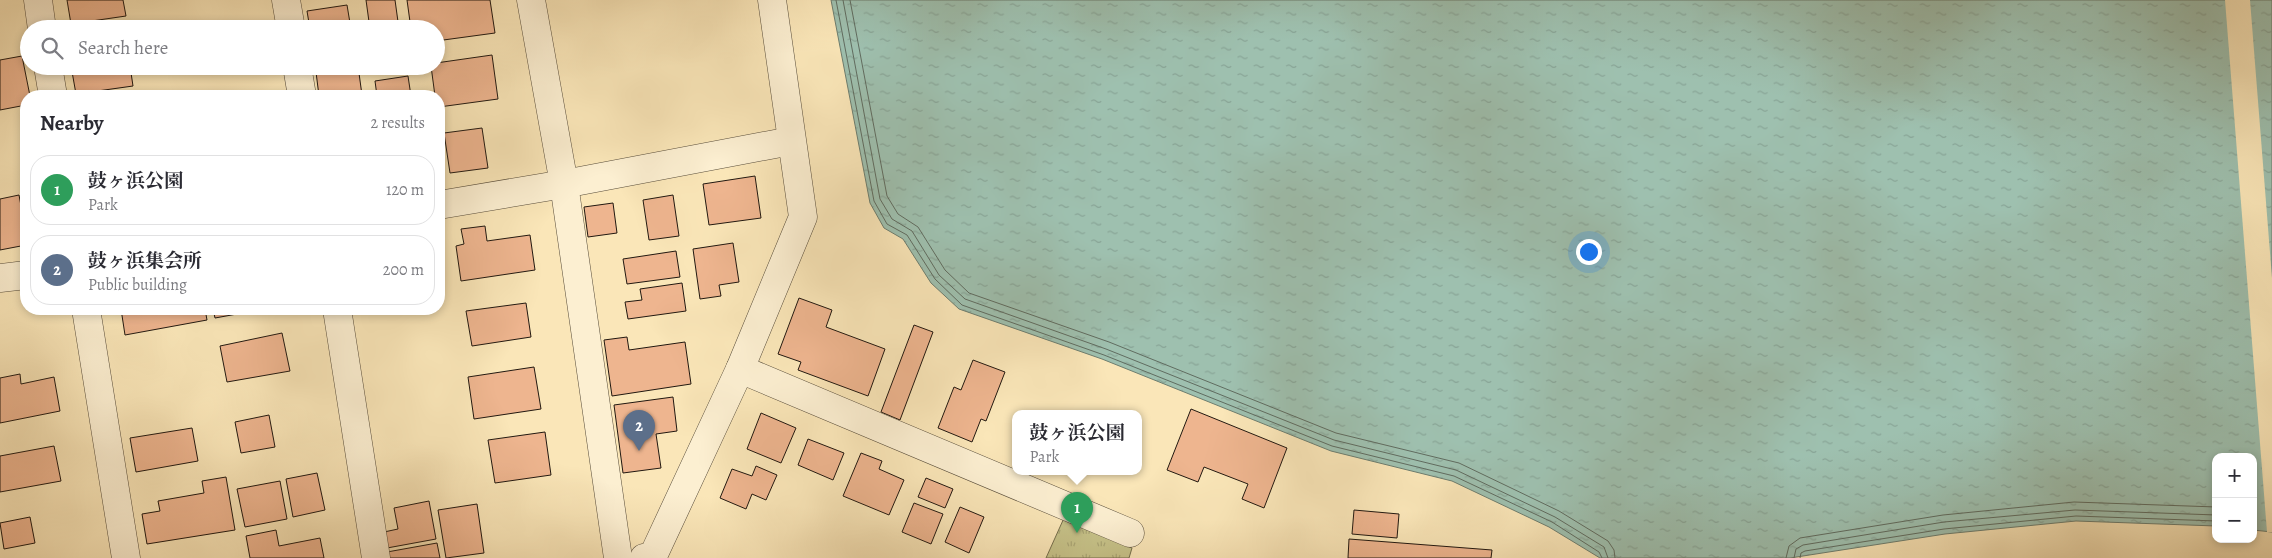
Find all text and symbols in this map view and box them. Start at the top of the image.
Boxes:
search box [20,20,445,75]
icon: search [38,34,66,62]
text: Search here [78,35,168,61]
text: Nearby [40,109,103,137]
text: 2 results [370,112,425,134]
text: 鼓ヶ浜公園 [88,168,183,194]
text: 1 [54,179,60,201]
text: 120 m [386,179,424,201]
text: Park [88,194,118,216]
your location [1576,239,1602,265]
text: 鼓ヶ浜集会所 [88,248,202,274]
text: 2 [53,259,61,281]
text: 200 m [383,259,424,281]
text: Public building [88,274,187,296]
pin: 2 [623,410,655,451]
popup [1012,410,1142,475]
text: 鼓ヶ浜公園 [1029,420,1125,446]
text: Park [1029,446,1060,468]
map controls [2212,453,2257,543]
button: + [2212,453,2257,498]
pin: 1 [1061,492,1093,533]
button: − [2212,498,2257,543]

